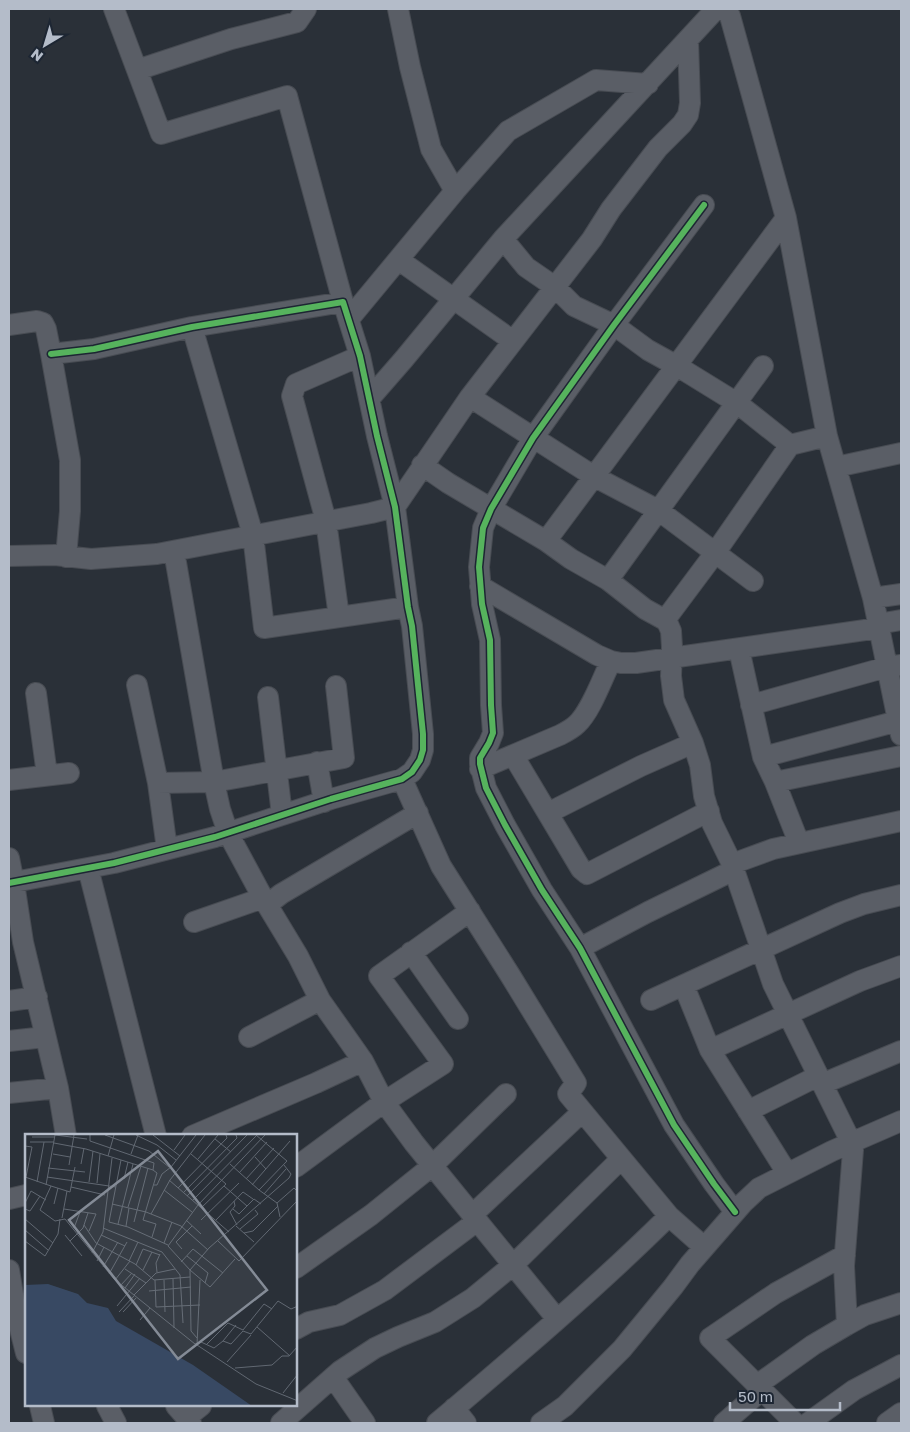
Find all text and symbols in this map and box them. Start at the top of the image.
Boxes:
north arrow [20,20,70,70]
text: N [27,46,46,66]
inset map [25,1134,298,1407]
scale bar [730,1380,840,1412]
text: 50 m [738,1387,773,1405]

